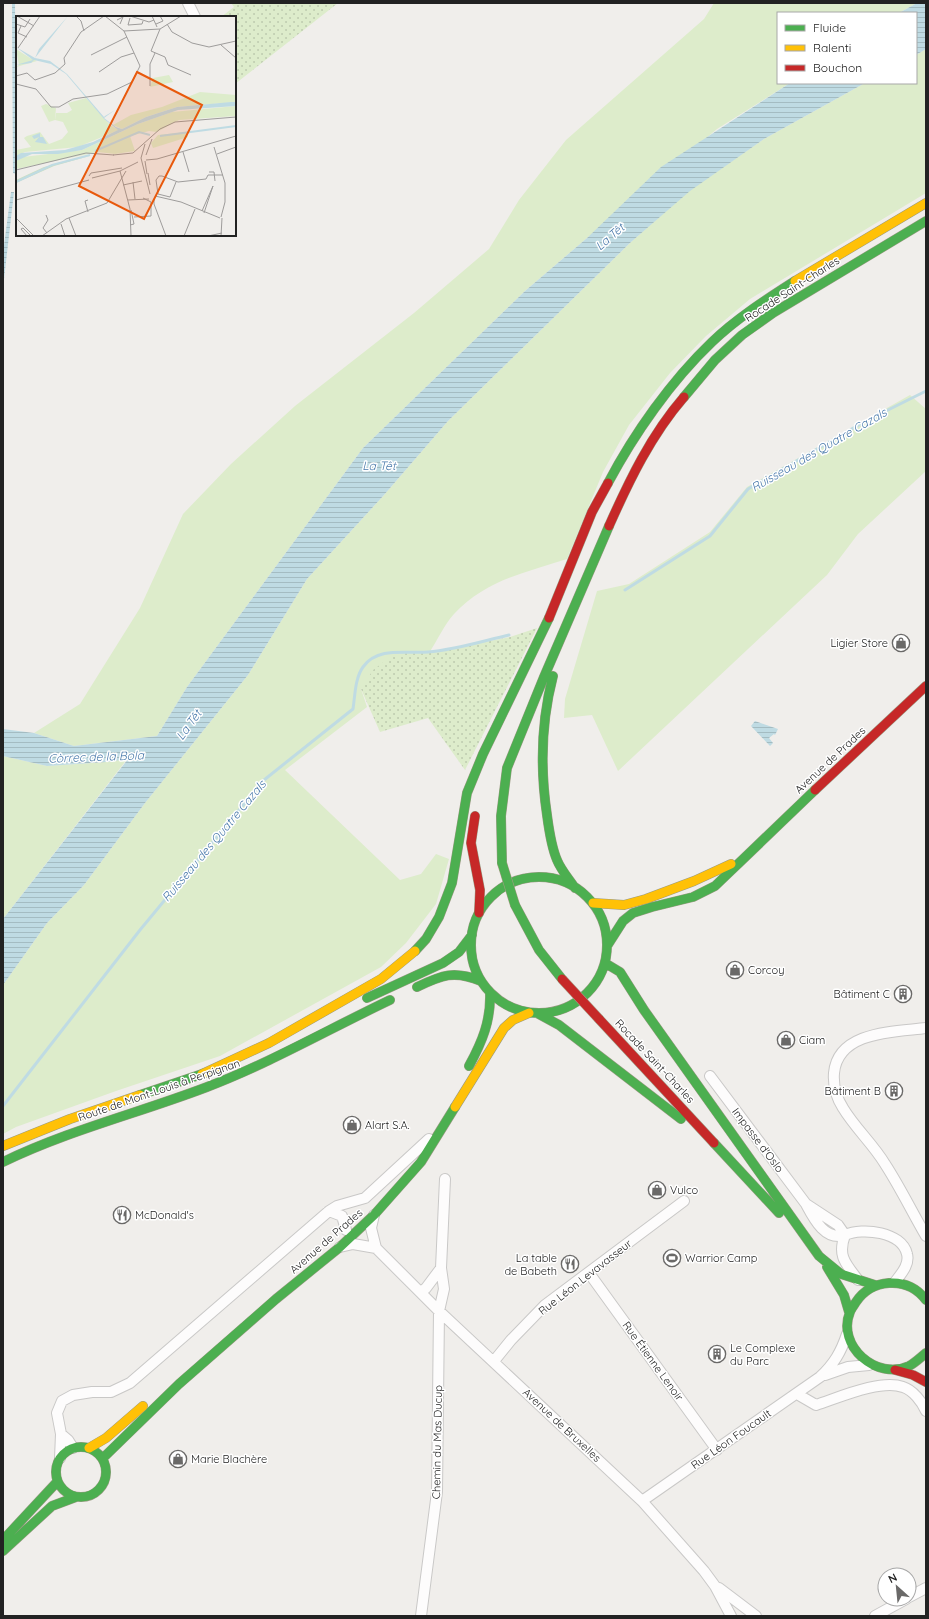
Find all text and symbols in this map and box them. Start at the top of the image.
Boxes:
legend [777,12,917,84]
inset map [16,16,236,236]
text: Fluide [813,20,846,35]
text: Ralenti [813,40,851,55]
text: Bouchon [813,60,862,75]
water label: La Têt [592,219,629,253]
street label: Rocade Saint-Charles [742,253,842,325]
water label: Ruisseau des Quatre Cazals [748,404,890,495]
water label: La Têt [362,458,398,473]
shop icon: Ligier Store [891,633,911,653]
place label: Ligier Store [830,636,888,650]
water label: La Têt [173,705,206,743]
street label: Avenue de Prades [792,724,868,796]
water label: Còrrec de la Bola [48,747,145,766]
water label: Ruisseau des Quatre Cazals [158,776,270,904]
shop icon: Corcoy [725,960,745,980]
place label: Corcoy [748,963,784,977]
building icon: Bâtiment C [893,984,913,1004]
place label: Bâtiment C [834,987,890,1001]
street label: Rocade Saint-Charles [612,1016,698,1106]
shop icon: Ciam [776,1030,796,1050]
place label: Ciam [799,1033,825,1047]
street label: Route de Mont-Louis à Perpignan [76,1056,242,1124]
building icon: Bâtiment B [884,1081,904,1101]
place label: Bâtiment B [825,1084,881,1098]
street label: Impasse d'Oslo [729,1105,787,1175]
shop icon: Alart S.A. [342,1115,362,1135]
place label: Alart S.A. [365,1118,410,1132]
shop icon: Vulco [647,1180,667,1200]
place label: Vulco [670,1183,699,1197]
restaurant icon: McDonald's [112,1205,132,1225]
street label: Avenue de Prades [287,1206,365,1276]
place label: McDonald's [135,1208,194,1222]
street label: Rue Léon Levavasseur [536,1236,635,1318]
sports icon: Warrior Camp [662,1248,682,1268]
place label: La table de Babeth [504,1251,557,1278]
place label: Warrior Camp [685,1251,758,1265]
restaurant icon: La table de Babeth [560,1254,580,1274]
street label: Rue Étienne Lenoir [619,1319,687,1404]
place label: Le Complexe du Parc [730,1341,796,1368]
building icon: Le Complexe du Parc [707,1344,727,1364]
street label: Chemin du Mas Ducup [429,1384,445,1499]
street label: Avenue de Bruxelles [520,1385,604,1465]
street label: Rue Léon Foucault [688,1406,774,1472]
shop icon: Marie Blachère [168,1449,188,1469]
place label: Marie Blachère [191,1452,267,1466]
north arrow [877,1567,917,1607]
text: N [886,1570,899,1586]

